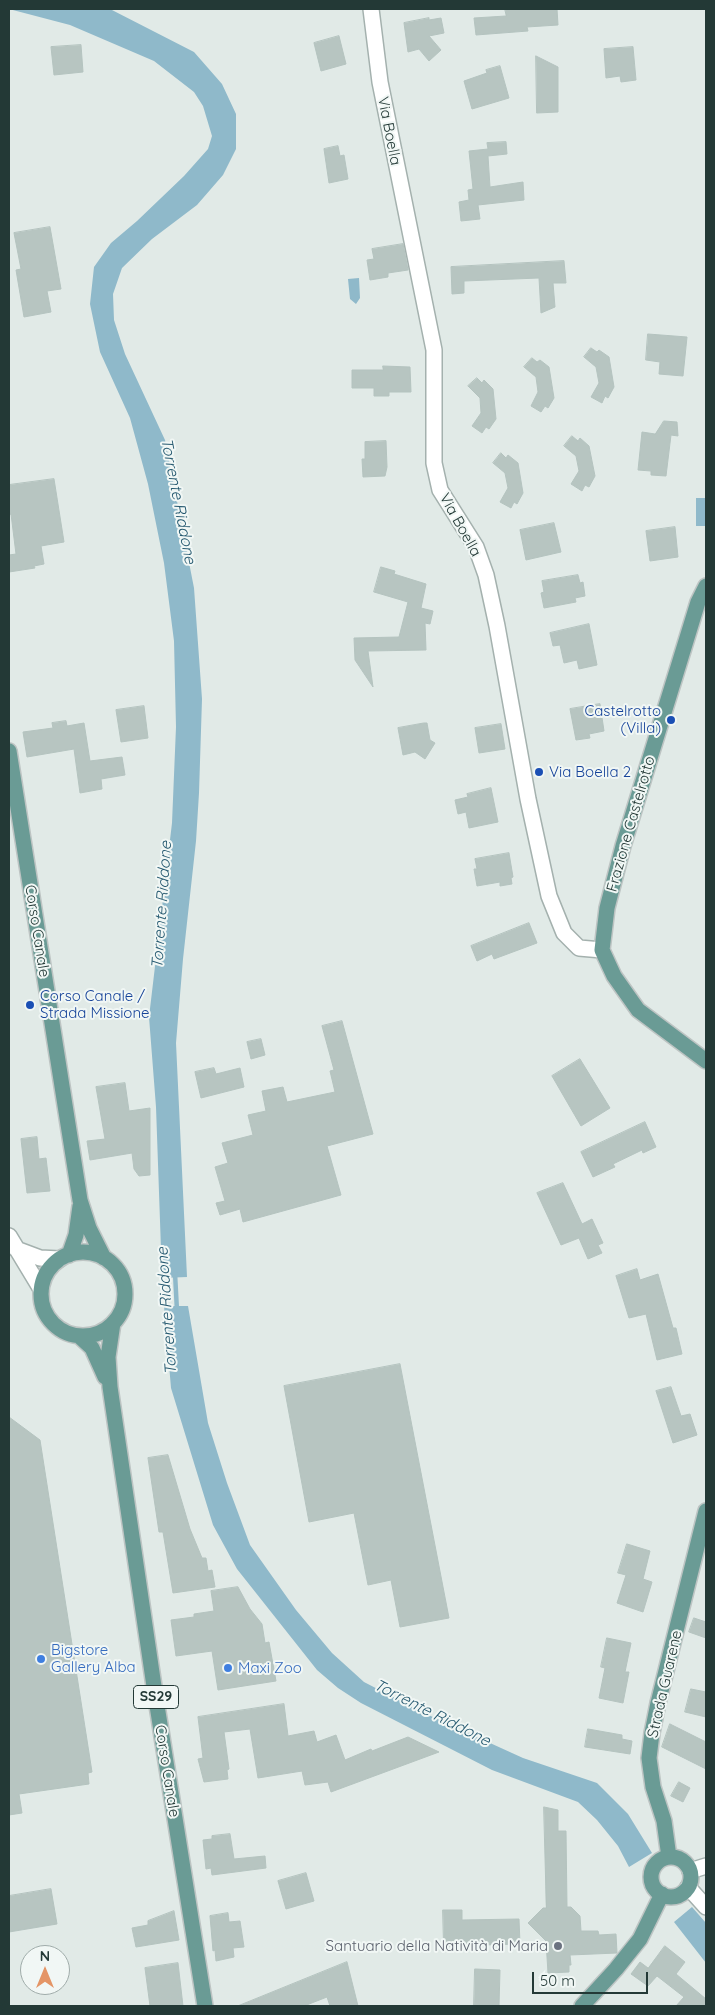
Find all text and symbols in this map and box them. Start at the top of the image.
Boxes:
street label: Via Boella [374,95,404,167]
water label: Torrente Riddone [156,436,200,566]
street label: Via Boella [435,490,485,560]
place label: Castelrotto (Villa) [584,702,661,737]
marker: Castelrotto (Villa) [665,714,677,726]
street label: Frazione Castelrotto [603,754,659,894]
place label: Via Boella 2 [549,763,631,781]
marker: Via Boella 2 [533,766,545,778]
water label: Torrente Riddone [148,841,176,969]
street label: Corso Canale [21,884,53,978]
place label: Corso Canale / Strada Missione [40,987,150,1022]
marker: Corso Canale / Strada Missione [24,999,36,1011]
water label: Torrente Riddone [153,1247,181,1375]
street label: Strada Guarene [644,1629,686,1739]
place label: Bigstore Gallery Alba [51,1641,136,1676]
marker: Bigstore Gallery Alba [35,1653,47,1665]
place label: Maxi Zoo [238,1659,302,1677]
marker: Maxi Zoo [222,1662,234,1674]
water label: Torrente Riddone [371,1675,493,1751]
road number: SS29 [134,1685,178,1708]
street label: Corso Canale [151,1724,183,1818]
place label: Santuario della Natività di Maria [326,1937,548,1955]
marker: Santuario della Natività di Maria [552,1940,564,1952]
north arrow [20,1945,70,1995]
text: N [40,1947,50,1965]
scale bar [535,1962,651,1994]
text: 50 m [540,1971,575,1990]

